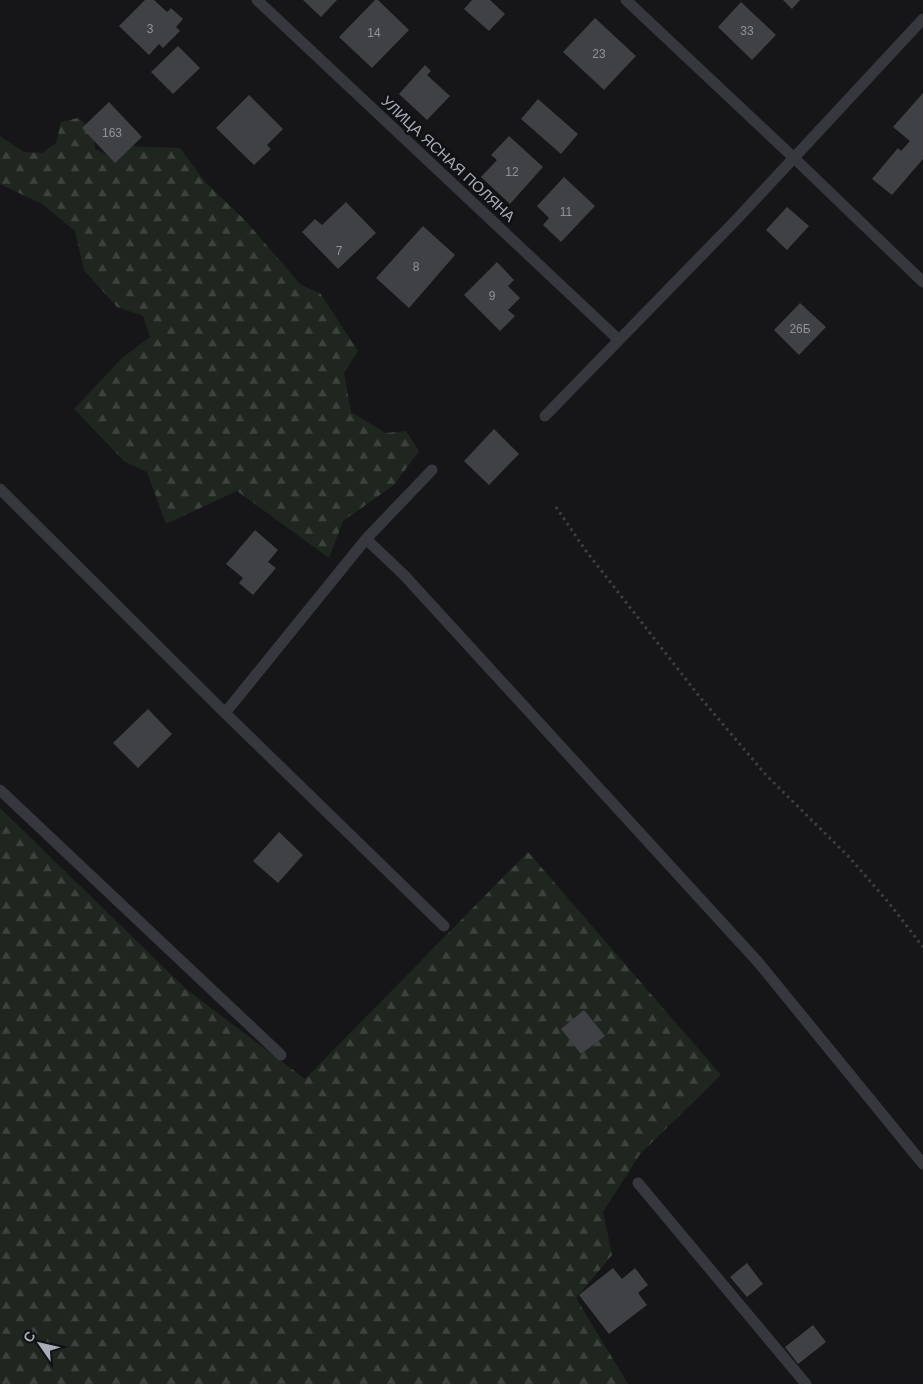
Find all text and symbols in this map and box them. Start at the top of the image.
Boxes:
house number: 3 [147,22,154,36]
house number: 33 [740,24,754,38]
house number: 14 [367,26,381,40]
house number: 23 [592,47,606,61]
street label: УЛИЦА ЯСНАЯ ПОЛЯНА [378,92,519,225]
house number: 163 [102,126,122,140]
house number: 12 [505,165,519,179]
house number: 11 [560,205,573,219]
house number: 7 [336,244,343,258]
house number: 8 [413,260,420,274]
house number: 9 [489,289,496,303]
house number: 26Б [789,322,811,336]
north arrow [15,1319,65,1369]
text: С [20,1328,39,1345]

